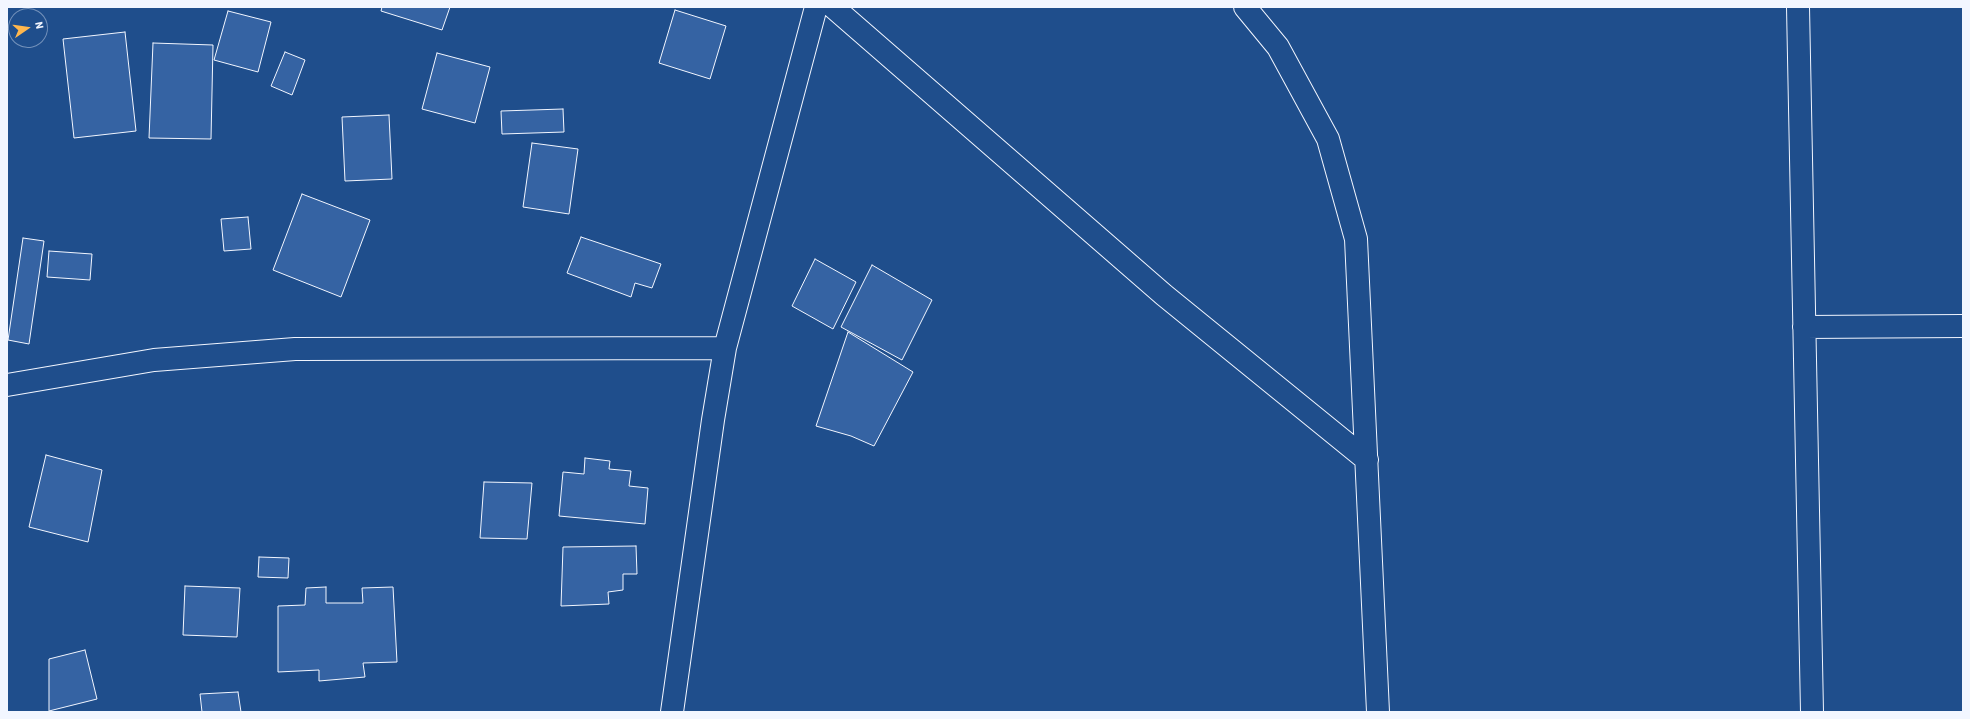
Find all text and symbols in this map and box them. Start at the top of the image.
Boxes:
north arrow [8,8,48,48]
text: N [31,20,47,31]

